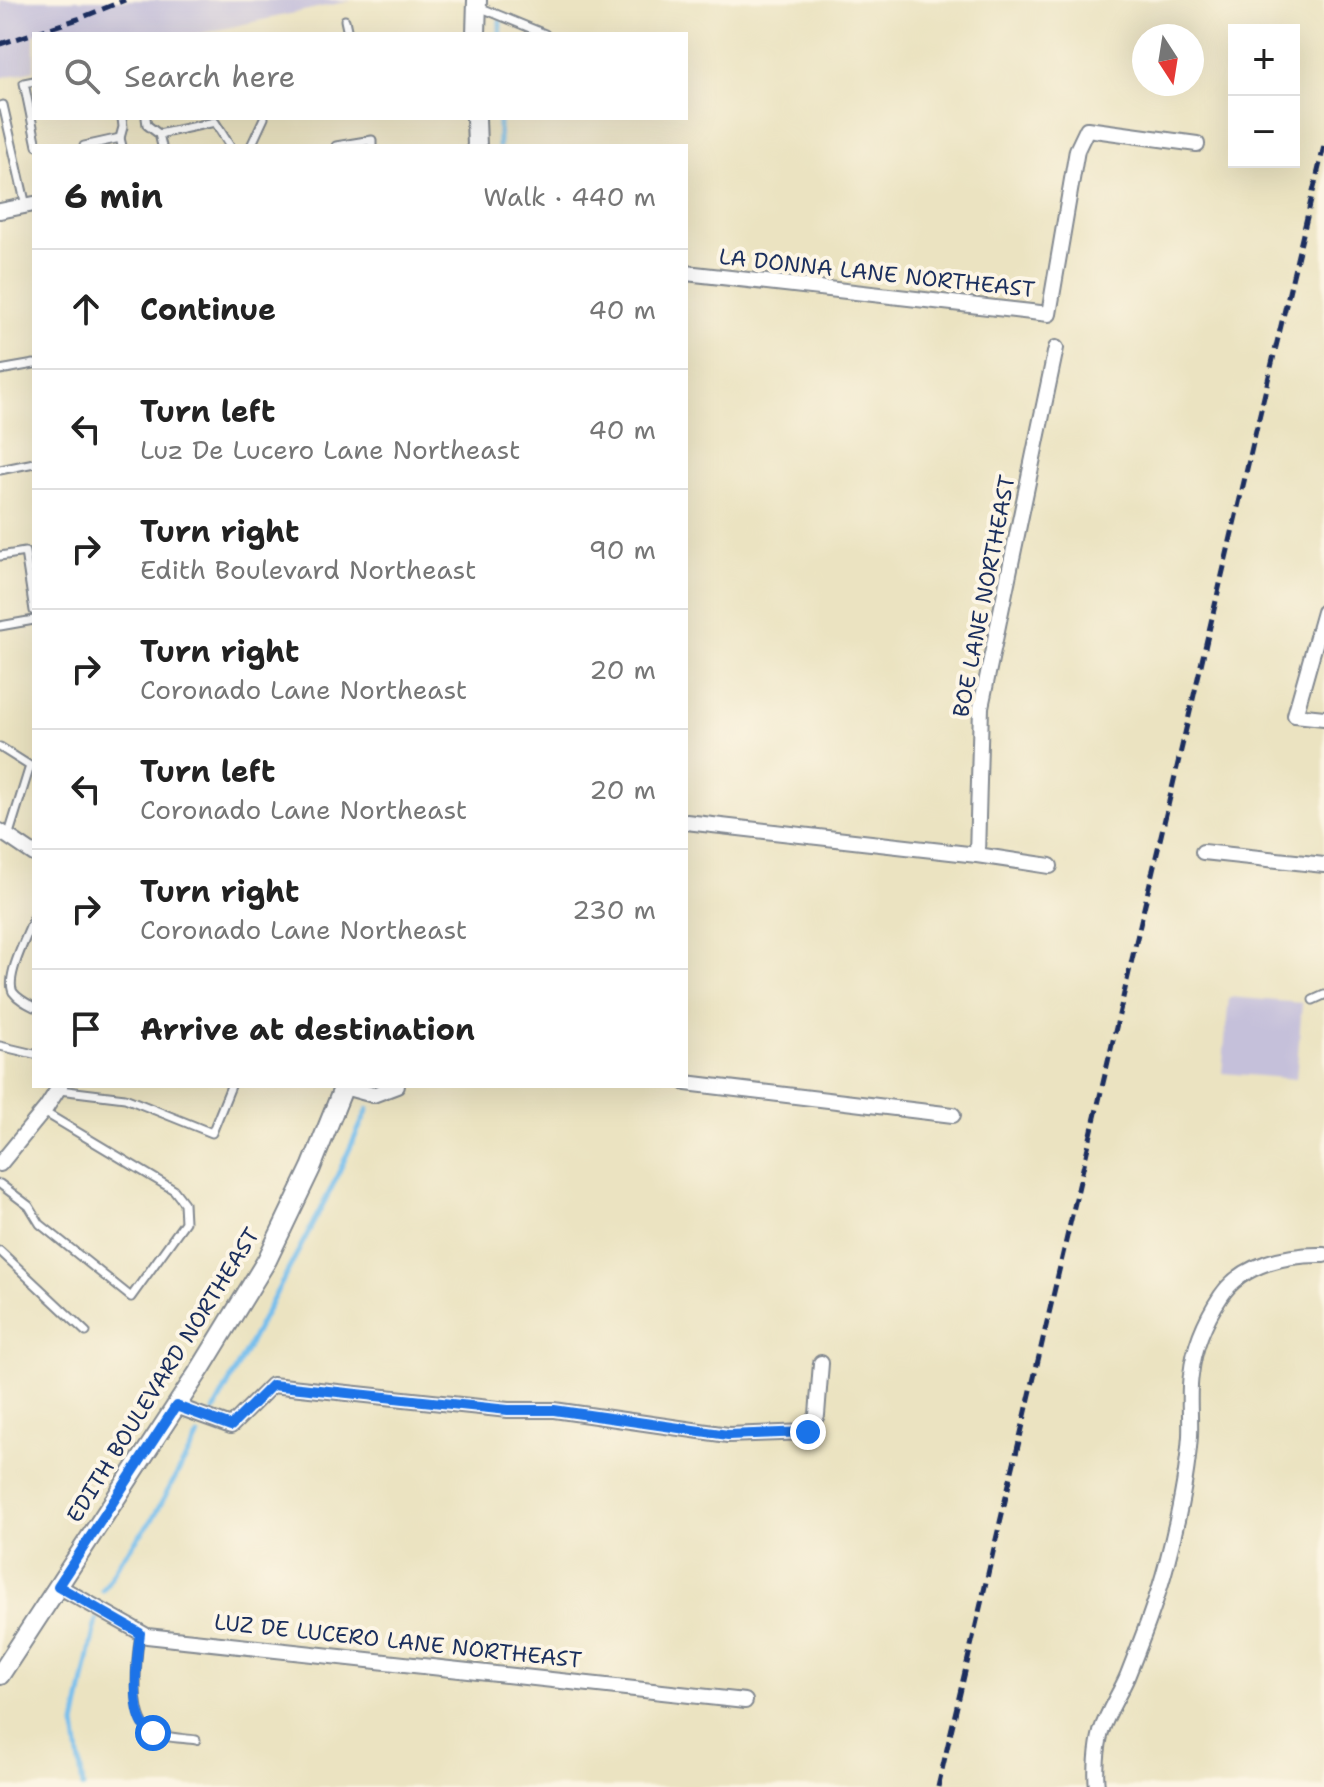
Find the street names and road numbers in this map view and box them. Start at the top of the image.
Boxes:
street label: LA DONNA LANE NORTHEAST [717,242,1037,304]
street label: BOE LANE NORTHEAST [946,472,1022,720]
street label: EDITH BOULEVARD NORTHEAST [60,1222,266,1528]
street label: LUZ DE LUCERO LANE NORTHEAST [213,1607,584,1675]

